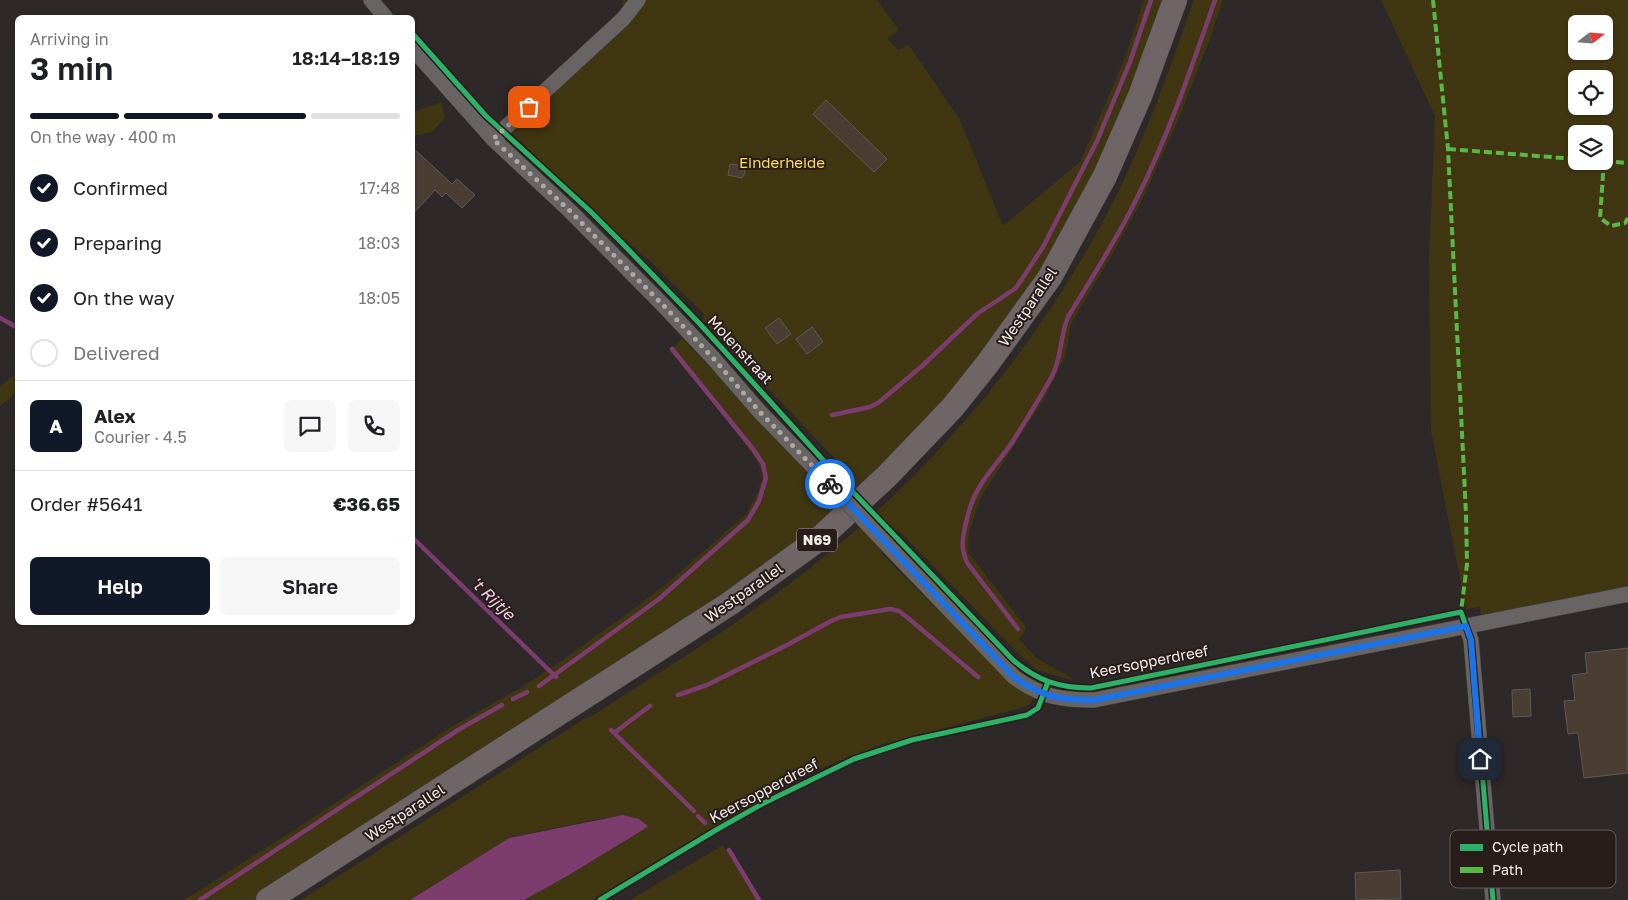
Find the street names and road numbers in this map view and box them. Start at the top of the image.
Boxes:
street label: Westparallel [994,263,1060,349]
street label: Molenstraat [705,311,777,387]
road number: N69 [797,528,837,552]
street label: Westparallel [701,559,786,626]
street label: Keersopperdreef [1088,641,1210,681]
street label: Keersopperdreef [706,754,822,826]
street label: Westparallel [361,780,448,845]

